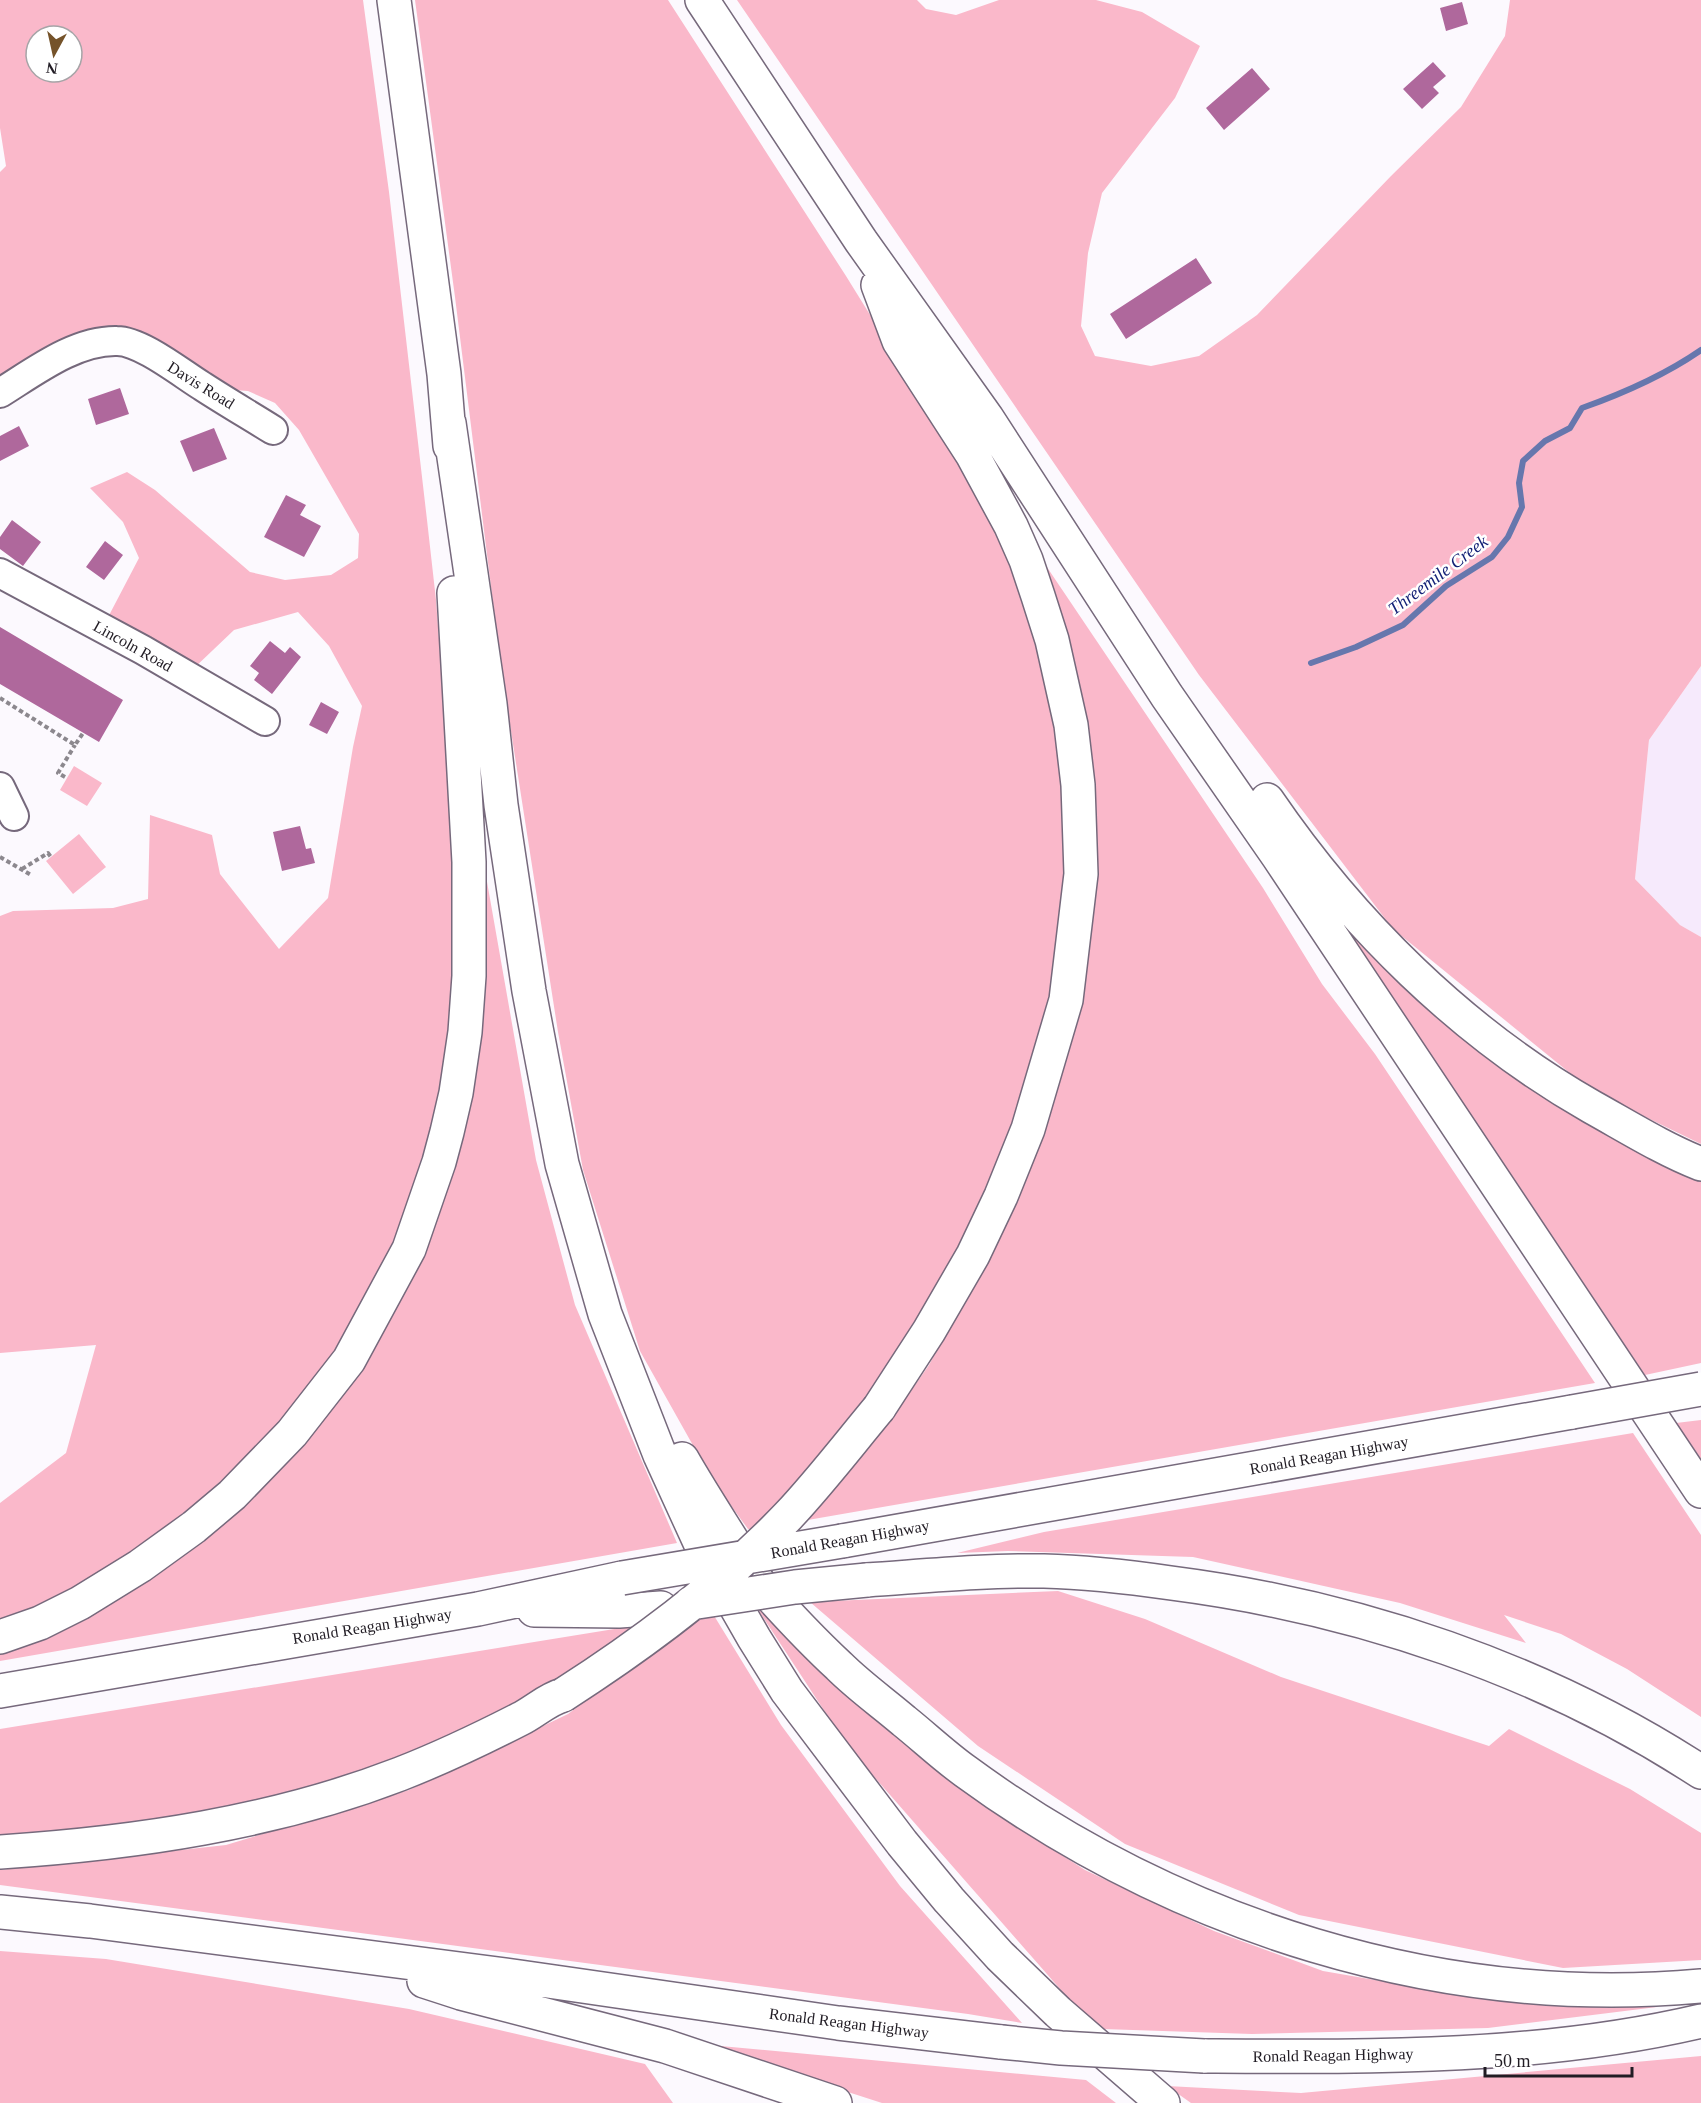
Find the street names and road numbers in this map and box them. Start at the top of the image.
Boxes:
street label: Davis Road [165,358,237,412]
street label: Lincoln Road [91,617,175,675]
street label: Ronald Reagan Highway [1248,1433,1410,1478]
street label: Ronald Reagan Highway [769,1517,931,1562]
street label: Ronald Reagan Highway [291,1605,453,1648]
street label: Ronald Reagan Highway [768,2005,930,2042]
street label: Ronald Reagan Highway [1252,2045,1414,2066]

